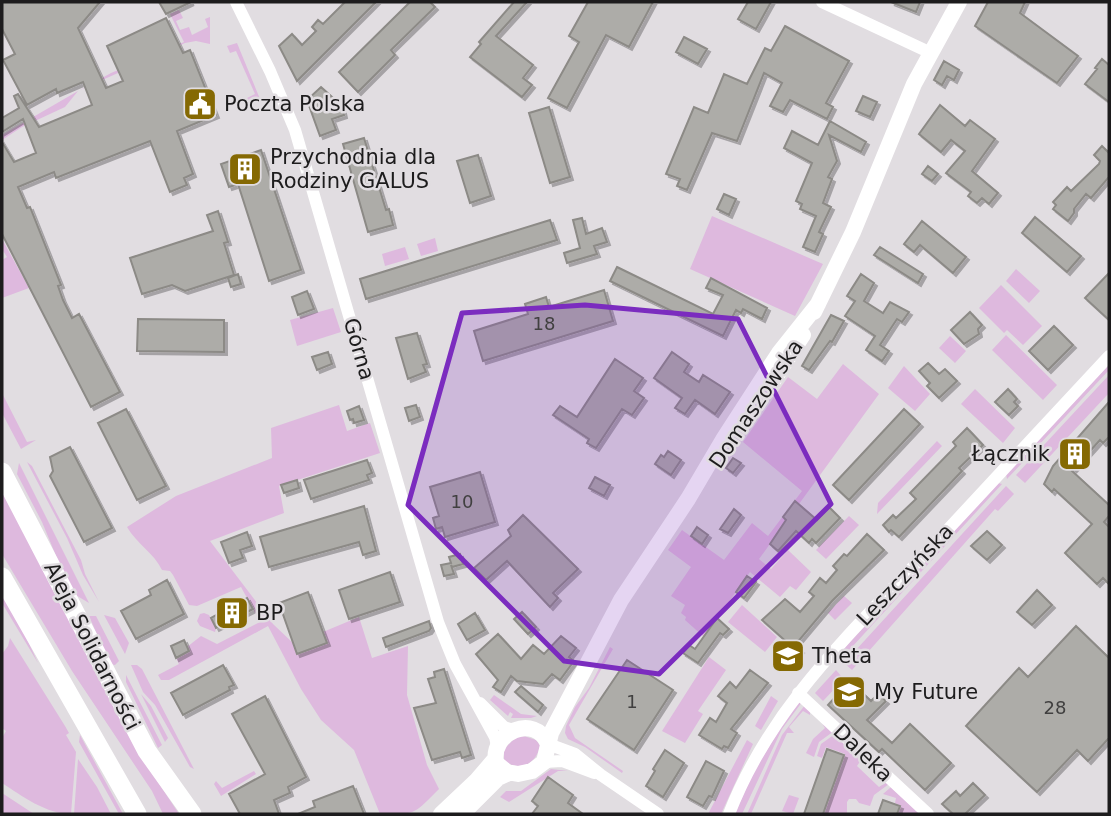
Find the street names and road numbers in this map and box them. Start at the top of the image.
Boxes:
street label: Górna [339,315,379,383]
street label: Domaszowska [704,335,808,473]
street label: Leszczyńska [852,519,958,631]
street label: Aleja Solidarności [39,558,145,734]
street label: Daleka [829,719,897,787]

